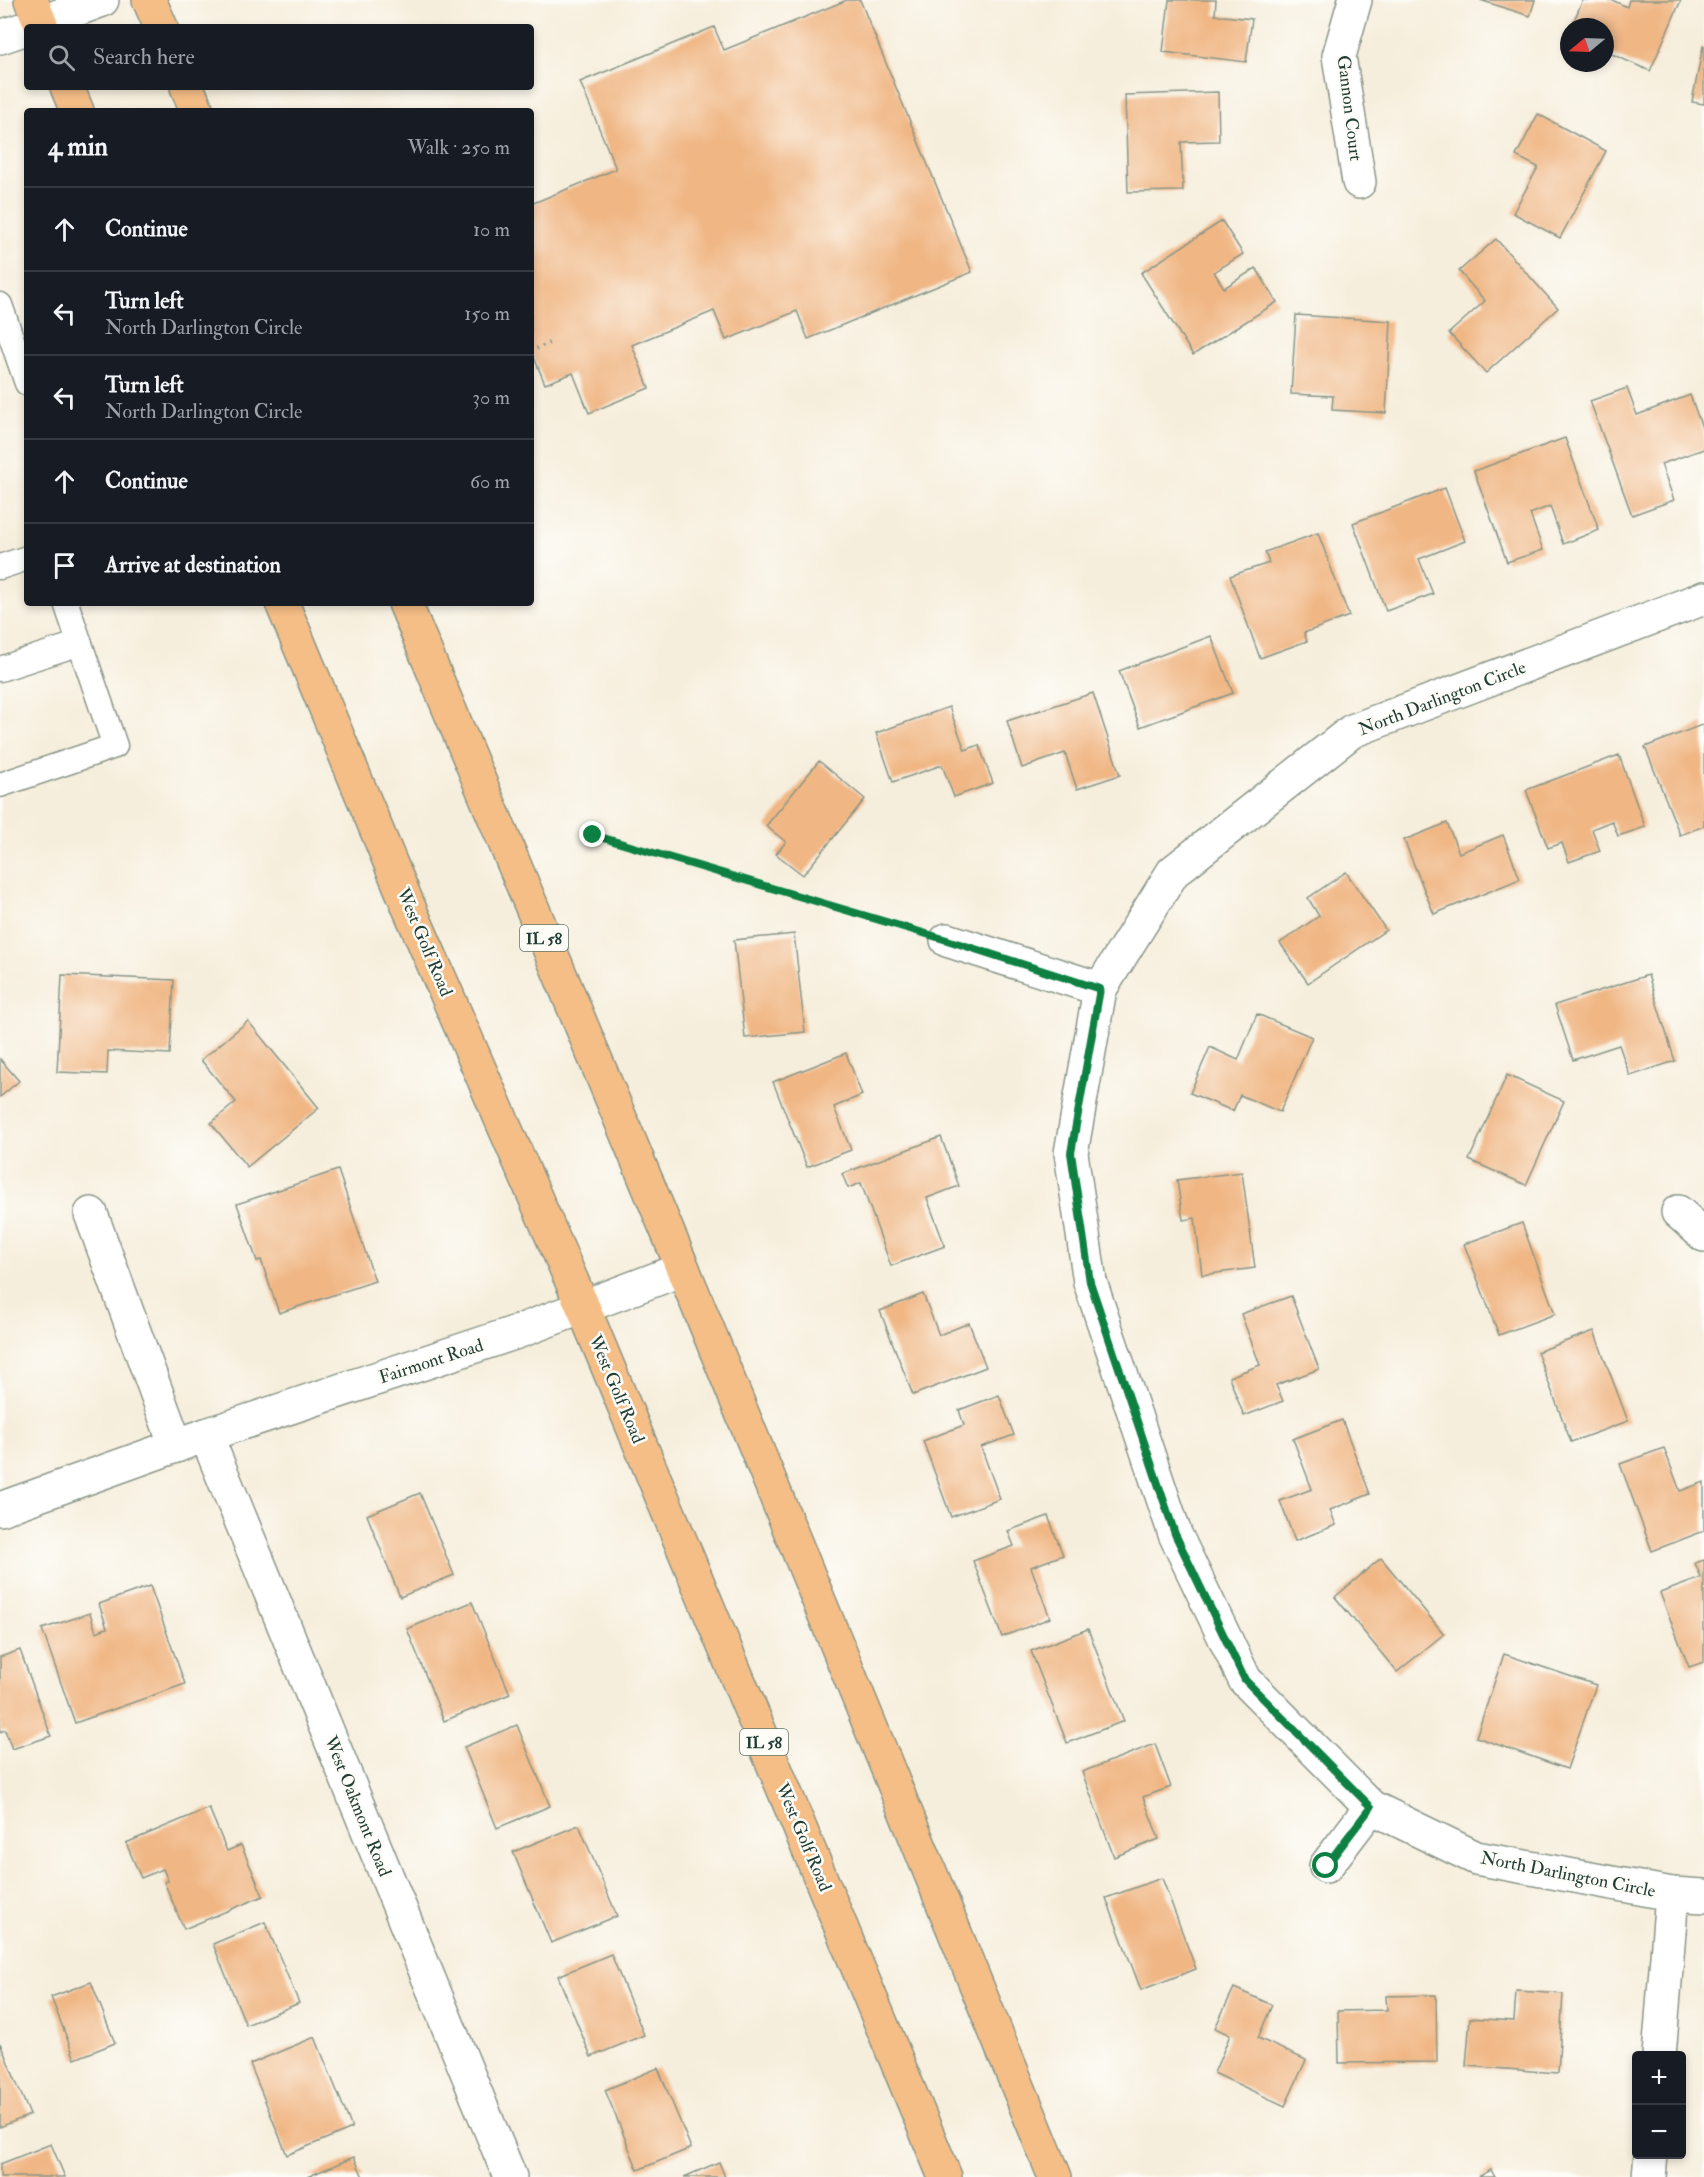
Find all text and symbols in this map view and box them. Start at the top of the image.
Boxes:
north arrow [1560,18,1614,72]
search box [24,24,534,90]
icon: search [45,41,78,74]
text: Search here [93,43,195,71]
street label: Gannon Court [1332,54,1367,162]
text: 4 min [48,131,108,163]
text: Walk · 250 m [407,135,510,160]
icon: ahead [48,213,81,246]
text: Continue [105,215,188,243]
text: 10 m [473,217,510,242]
text: Turn left [105,287,184,315]
icon: left [48,297,81,330]
text: 150 m [464,301,510,326]
text: North Darlington Circle [105,315,302,340]
text: Turn left [105,371,184,399]
icon: left [48,381,81,414]
text: 30 m [472,385,510,410]
text: North Darlington Circle [105,399,302,424]
icon: ahead [48,465,81,498]
text: Continue [105,467,188,495]
text: 60 m [470,469,510,494]
icon: arrive [48,549,81,582]
text: Arrive at destination [105,551,281,579]
street label: North Darlington Circle [1355,656,1530,741]
route end [579,821,605,847]
street label: West Golf Road [391,884,458,1000]
road number: IL 58 [520,925,568,951]
street label: West Golf Road [583,1331,650,1447]
street label: Fairmont Road [376,1334,487,1389]
road number: IL 58 [740,1729,788,1755]
street label: West Oakmont Road [318,1732,396,1880]
street label: West Golf Road [770,1779,837,1895]
street label: North Darlington Circle [1479,1846,1658,1903]
route start [1312,1852,1338,1878]
map controls [1632,2051,1686,2159]
button: + [1632,2051,1686,2105]
button: − [1632,2105,1686,2159]

